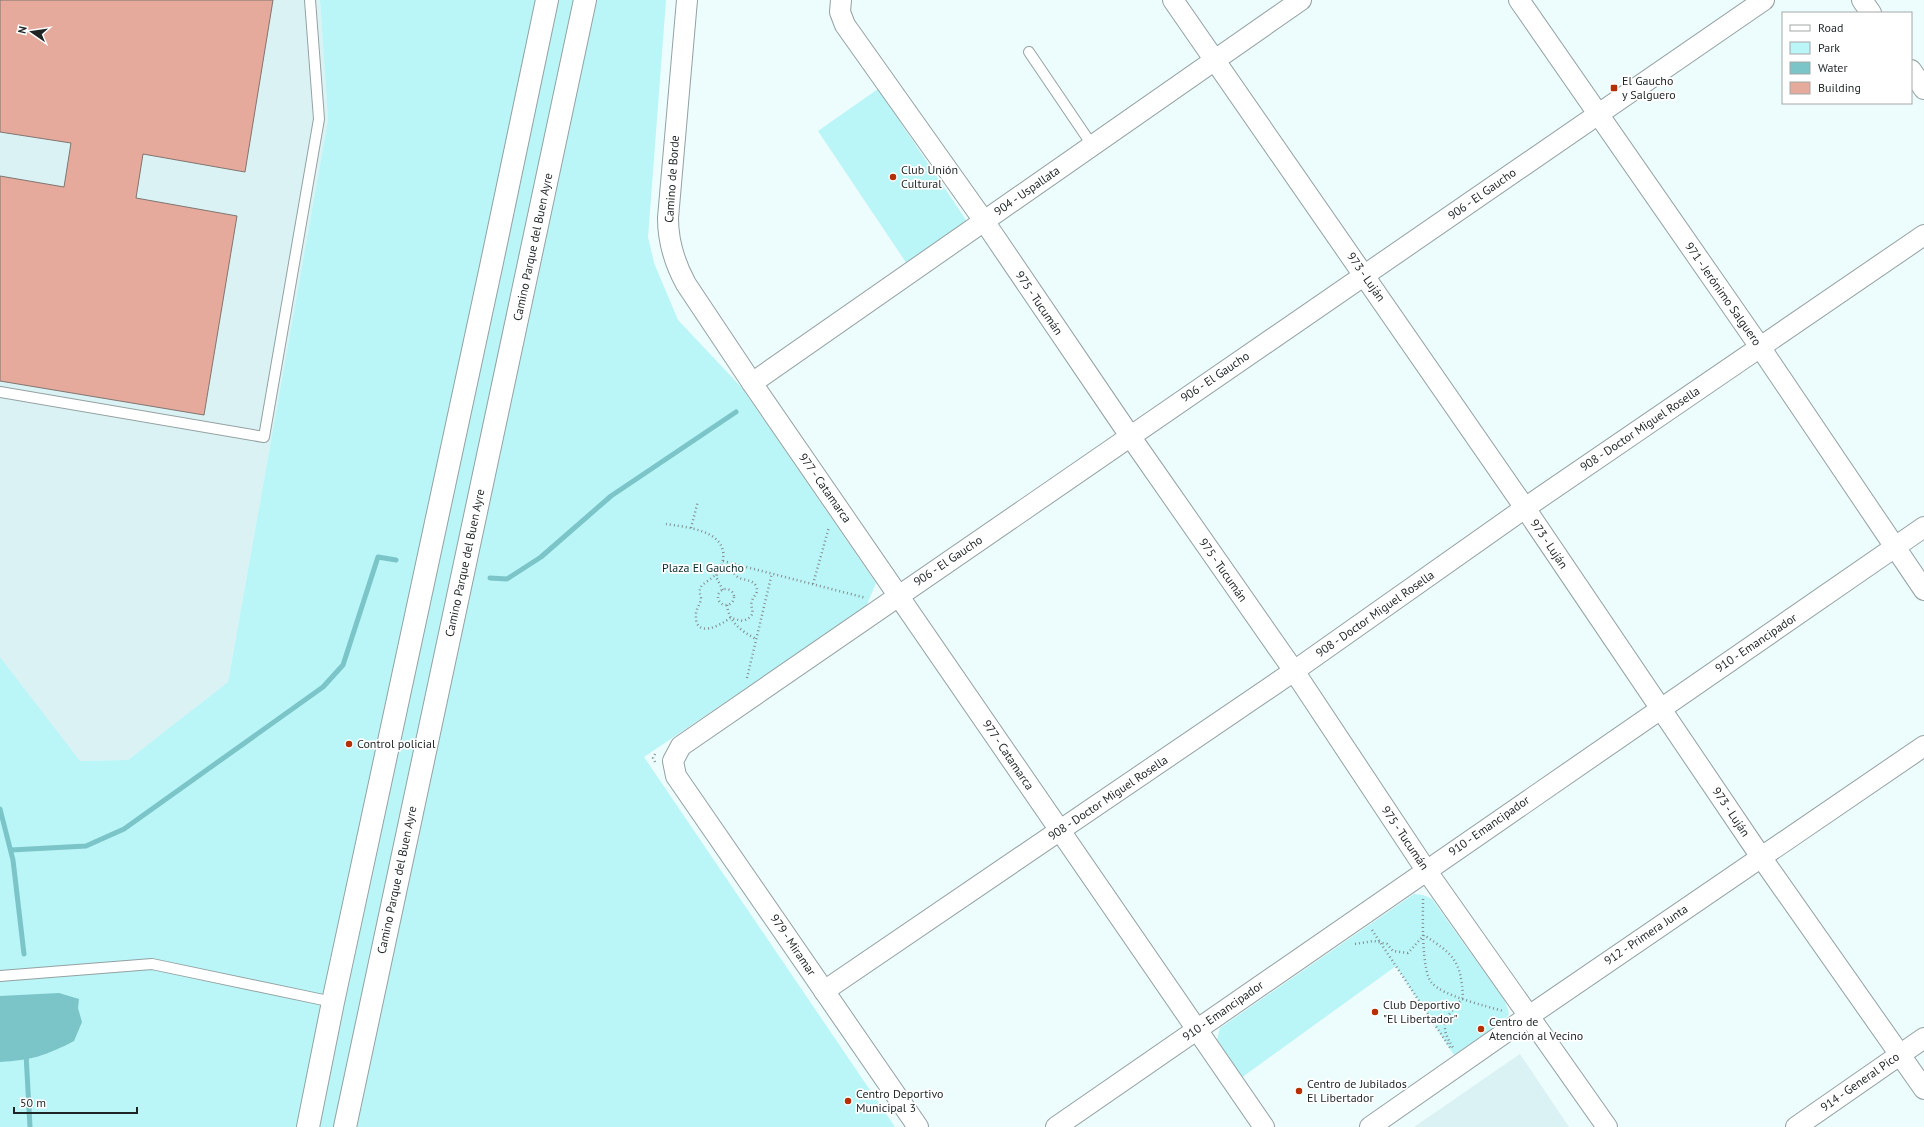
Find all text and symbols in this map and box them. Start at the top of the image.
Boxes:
north arrow [12,12,52,52]
legend [1782,12,1912,104]
text: Road [1818,20,1843,35]
text: N [15,25,30,35]
text: Park [1818,40,1840,55]
text: Water [1818,60,1848,75]
place label: El Gaucho y Salguero [1622,73,1676,102]
text: Building [1818,80,1861,95]
marker: El Gaucho y Salguero [1609,83,1619,93]
street label: Camino de Borde [661,135,682,223]
place label: Club Unión Cultural [901,162,958,191]
street label: 904 - Uspallata [991,162,1062,219]
street label: 906 - El Gaucho [1445,165,1519,223]
street label: Camino Parque del Buen Ayre [509,172,556,322]
marker: Club Unión Cultural [888,172,898,182]
street label: 971 - Jerónimo Salguero [1682,239,1765,348]
street label: 973 - Luján [1344,249,1389,304]
street label: 975 - Tucumán [1012,268,1066,338]
street label: 906 - El Gaucho [1177,348,1252,405]
street label: 908 - Doctor Miguel Rosella [1577,383,1703,474]
street label: 977 - Catamarca [796,450,855,525]
street label: Camino Parque del Buen Ayre [441,488,488,638]
street label: 973 - Luján [1527,516,1571,571]
street label: 906 - El Gaucho [910,532,985,589]
street label: 975 - Tucumán [1196,535,1251,604]
park label: Plaza El Gaucho [662,560,744,575]
street label: 908 - Doctor Miguel Rosella [1313,567,1437,660]
street label: 910 - Emancipador [1712,610,1799,675]
street label: 977 - Catamarca [979,717,1037,793]
place label: Control policial [357,736,436,751]
marker: Control policial [344,739,354,749]
street label: 908 - Doctor Miguel Rosella [1045,752,1171,843]
street label: 973 - Luján [1709,784,1753,839]
street label: 910 - Emancipador [1445,792,1532,859]
street label: 975 - Tucumán [1378,803,1432,873]
street label: Camino Parque del Buen Ayre [373,805,420,955]
street label: 912 - Primera Junta [1601,901,1690,968]
street label: 979 - Miramar [767,911,819,978]
street label: 910 - Emancipador [1179,977,1266,1044]
place label: Club Deportivo "El Libertador" [1383,997,1460,1026]
marker: Club Deportivo "El Libertador" [1370,1007,1380,1017]
place label: Centro de Atención al Vecino [1489,1014,1583,1043]
marker: Centro de Atención al Vecino [1476,1024,1486,1034]
street label: 914 - General Pico [1817,1049,1902,1114]
place label: Centro de Jubilados El Libertador [1307,1076,1407,1105]
place label: Centro Deportivo Municipal 3 [856,1086,944,1115]
marker: Centro de Jubilados El Libertador [1294,1086,1304,1096]
scale bar [14,1089,137,1115]
text: 50 m [20,1095,46,1110]
marker: Centro Deportivo Municipal 3 [843,1096,853,1106]

